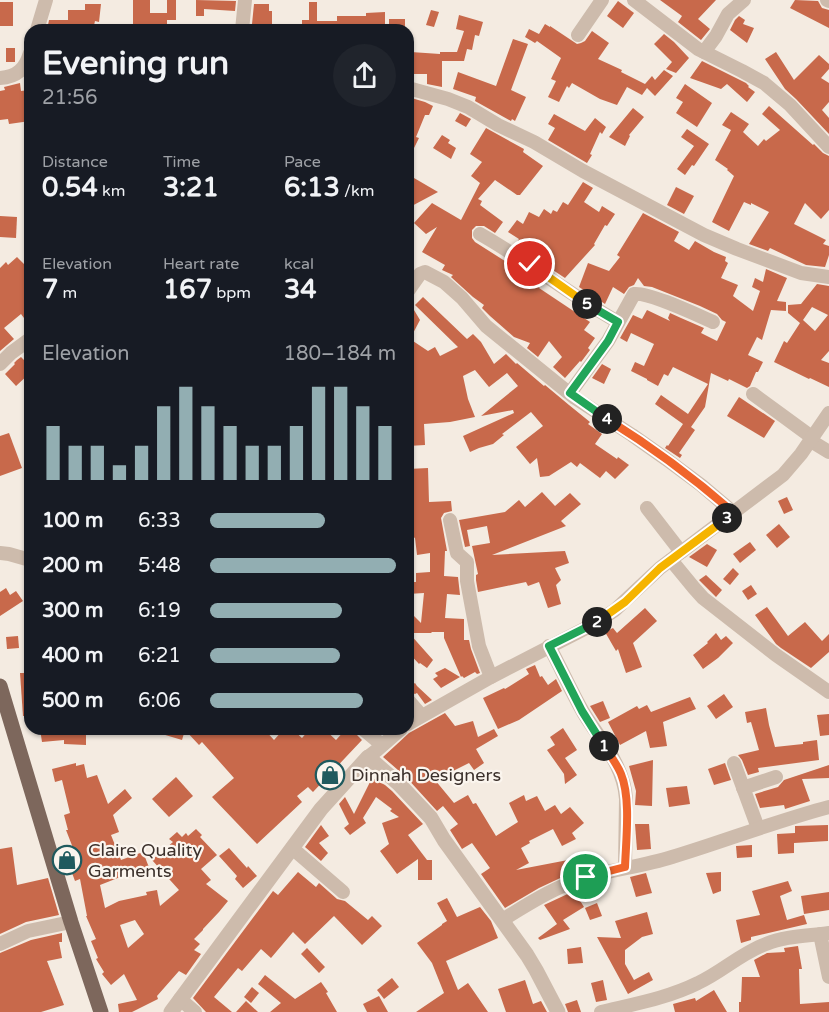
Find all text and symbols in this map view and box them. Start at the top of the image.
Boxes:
text: Evening run [42,44,229,83]
button: share [333,44,396,107]
text: 21:56 [42,86,97,110]
text: Distance [42,152,108,172]
text: Time [163,152,200,172]
text: Pace [284,152,321,172]
text: 0.54 [42,172,98,203]
text: 3:21 [163,172,219,203]
text: 6:13 [284,172,340,203]
text: km [98,181,125,201]
text: /km [340,181,374,201]
pin [504,238,555,289]
icon: check [513,247,546,280]
text: Elevation [42,254,112,274]
text: Heart rate [163,254,239,274]
text: kcal [284,254,314,274]
text: 7 [42,274,58,305]
text: 167 [163,274,212,305]
text: 34 [284,274,317,305]
text: m [58,283,77,303]
text: bpm [212,283,251,303]
pin: 5 [572,289,602,319]
text: 5 [582,294,592,314]
text: Elevation [42,342,129,366]
text: 180–184 m [283,342,396,366]
pin: 4 [592,404,622,434]
text: 4 [602,409,612,429]
pin: 3 [712,503,742,533]
text: 3 [722,508,732,528]
text: 100 m [42,509,103,533]
text: 6:33 [138,509,181,533]
text: 200 m [42,554,103,578]
text: 5:48 [138,554,181,578]
text: 300 m [42,599,103,623]
text: 6:19 [138,599,181,623]
pin: 2 [582,607,612,637]
text: 2 [592,612,602,632]
text: 400 m [42,644,103,668]
text: 6:21 [138,644,181,668]
text: 500 m [42,689,103,713]
text: 6:06 [138,689,181,713]
pin: 1 [589,731,619,761]
text: 1 [599,736,609,756]
shop icon: Dinnah Designers [314,759,346,791]
place label: Dinnah Designers [351,764,501,786]
place label: Claire Quality Garments [88,839,202,882]
shop icon: Claire Quality Garments [51,844,83,876]
pin [560,851,611,902]
icon: arrive [569,860,602,893]

